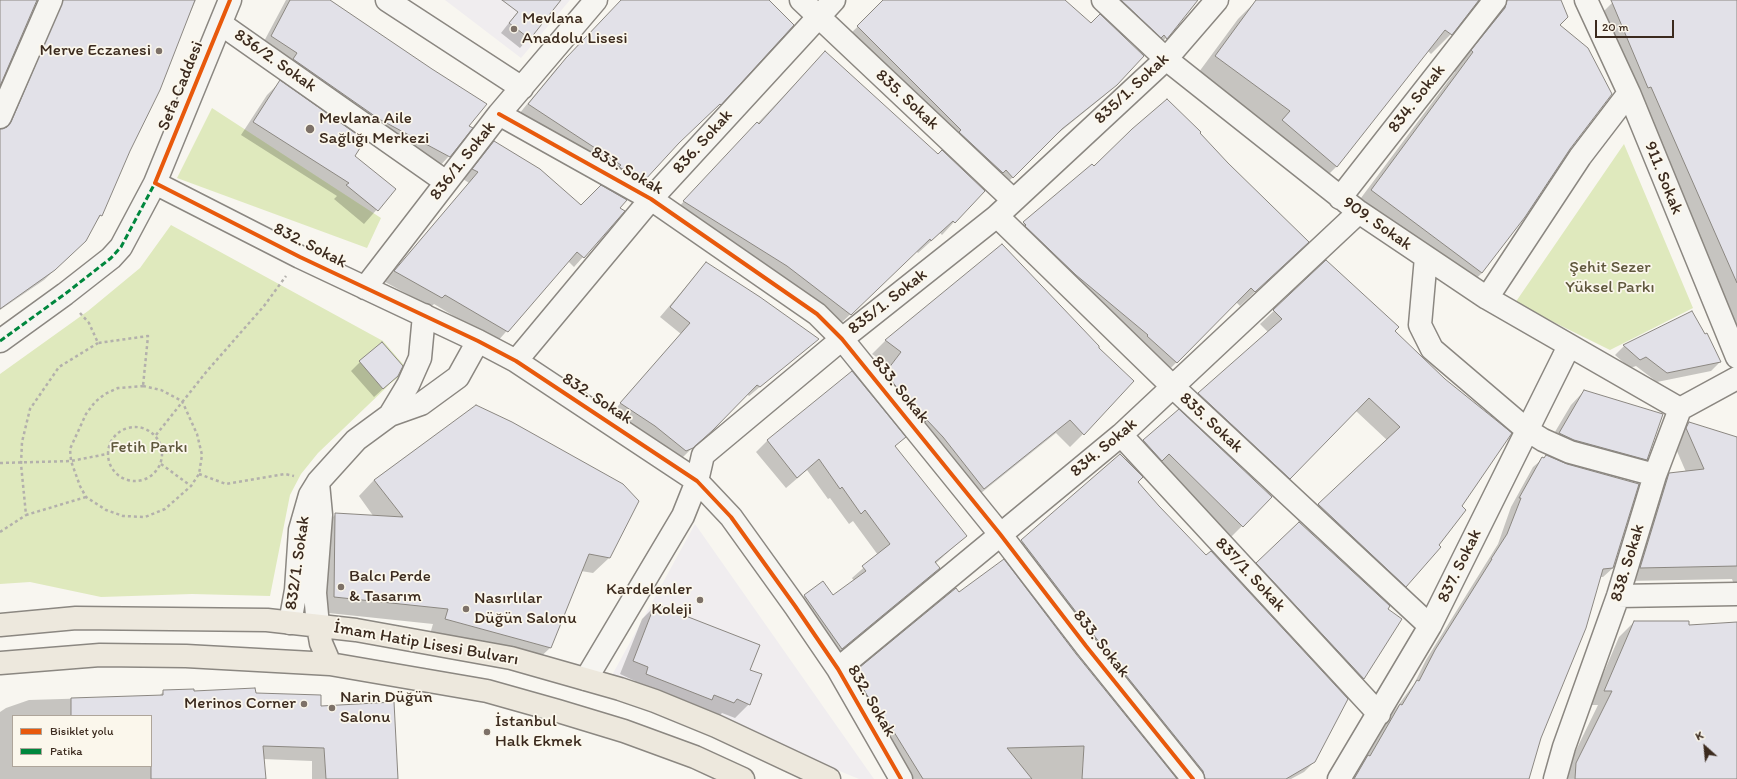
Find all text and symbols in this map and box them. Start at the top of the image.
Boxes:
place label: Mevlana Anadolu Lisesi [522,9,628,49]
scale bar [1597,12,1676,38]
text: 20 m [1602,20,1629,34]
marker: Mevlana Anadolu Lisesi [509,24,519,34]
street label: 836/2. Sokak [230,25,320,97]
street label: Sefa Caddesi [154,38,208,134]
place label: Merve Eczanesi [39,41,151,61]
marker: Merve Eczanesi [154,46,164,56]
street label: 835/1. Sokak [1090,49,1174,129]
street label: 834. Sokak [1384,61,1450,137]
street label: 835. Sokak [871,65,943,135]
street label: 836. Sokak [669,106,737,178]
place label: Mevlana Aile Sağlığı Merkezi [319,109,429,149]
street label: 836/1. Sokak [426,117,500,205]
marker: Mevlana Aile Sağlığı Merkezi [304,123,316,135]
street label: 911. Sokak [1639,139,1687,217]
street label: 833. Sokak [587,142,667,200]
street label: 909. Sokak [1338,193,1416,255]
street label: 832. Sokak [270,219,350,273]
park label: Şehit Sezer Yüksel Parkı [1565,258,1655,298]
street label: 835/1. Sokak [844,265,932,339]
street label: 833. Sokak [867,353,933,427]
street label: 832. Sokak [558,369,636,429]
street label: 835. Sokak [1175,388,1247,458]
street label: 834. Sokak [1066,414,1142,482]
park label: Fetih Parkı [110,438,188,458]
street label: 832/1. Sokak [281,515,315,611]
street label: 838. Sokak [1607,522,1649,604]
street label: 837. Sokak [1433,526,1487,606]
street label: 837/1. Sokak [1210,534,1290,616]
place label: Balcı Perde & Tasarım [349,567,431,607]
place label: Kardelenler Koleji [606,580,692,620]
marker: Balcı Perde & Tasarım [336,582,346,592]
place label: Nasırlılar Düğün Salonu [474,589,577,629]
marker: Kardelenler Koleji [695,595,705,605]
marker: Nasırlılar Düğün Salonu [461,604,471,614]
street label: 833. Sokak [1068,606,1134,682]
street label: İmam Hatip Lisesi Bulvarı [332,618,520,670]
street label: 832. Sokak [842,661,900,741]
place label: Narin Düğün Salonu [340,688,433,728]
place label: Merinos Corner [184,694,296,714]
marker: Merinos Corner [299,699,309,709]
marker: Narin Düğün Salonu [327,703,337,713]
place label: İstanbul Halk Ekmek [495,712,582,752]
legend [12,715,152,767]
text: Bisiklet yolu [50,724,113,738]
marker: İstanbul Halk Ekmek [482,727,492,737]
north arrow [1685,727,1725,767]
text: K [1693,728,1705,743]
text: Patika [50,744,83,758]

